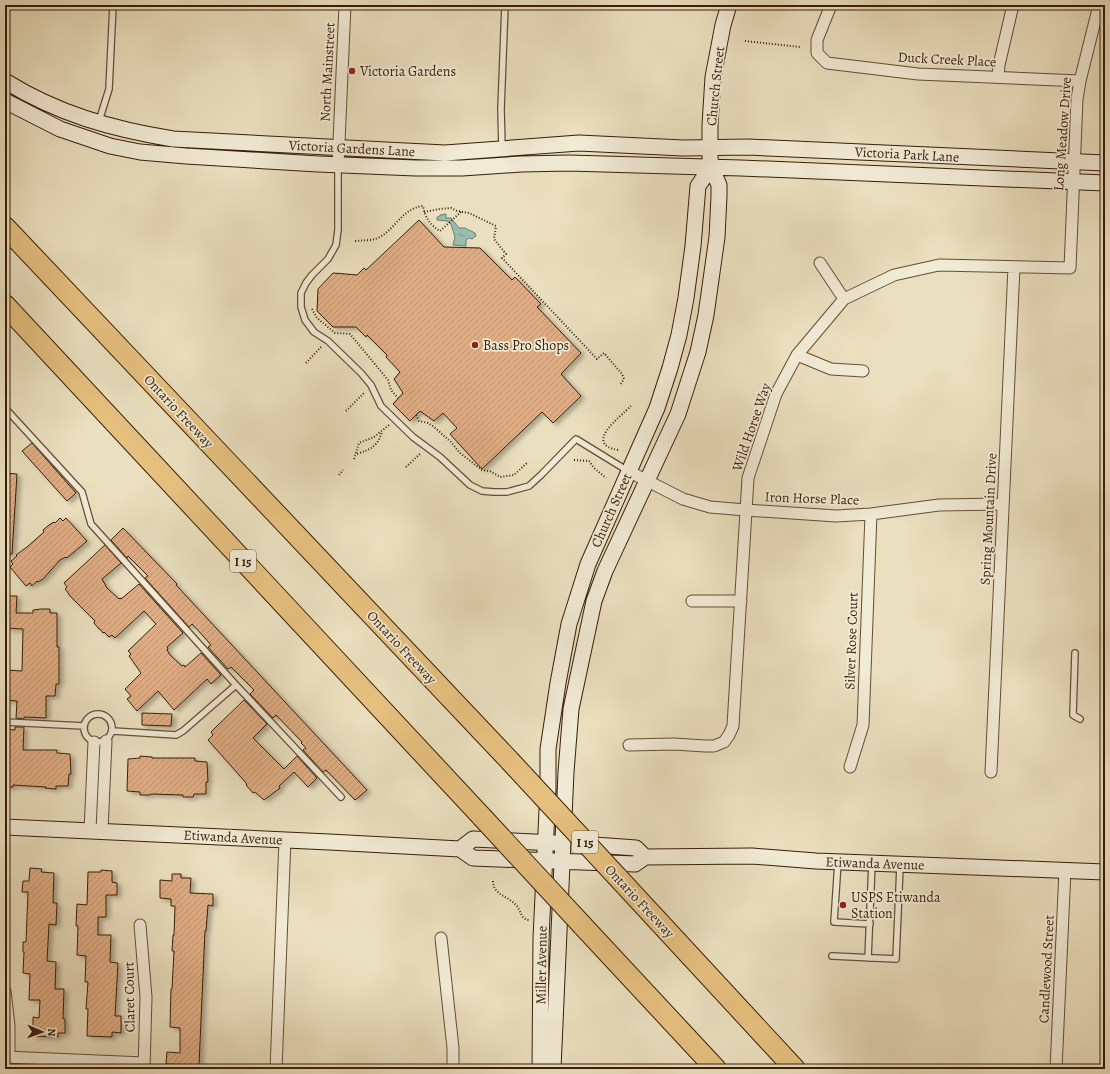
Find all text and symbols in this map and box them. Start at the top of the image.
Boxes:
street label: North Mainstreet [315,21,340,122]
street label: Church Street [702,45,729,127]
street label: Duck Creek Place [897,47,997,72]
place label: Victoria Gardens [359,62,456,81]
marker: Victoria Gardens [347,66,357,76]
street label: Long Meadow Drive [1049,76,1076,192]
street label: Victoria Gardens Lane [287,136,416,161]
street label: Victoria Park Lane [853,142,960,167]
place label: Bass Pro Shops [483,336,569,355]
marker: Bass Pro Shops [470,340,480,350]
street label: Ontario Freeway [140,370,218,453]
street label: Wild Horse Way [727,380,776,475]
street label: Spring Mountain Drive [976,452,1001,586]
street label: Church Street [587,470,636,550]
street label: Iron Horse Place [764,487,860,510]
road number: I 15 [230,550,256,572]
street label: Silver Rose Court [840,591,863,690]
street label: Ontario Freeway [363,606,441,689]
street label: Etiwanda Avenue [183,825,283,850]
road number: I 15 [572,831,598,853]
street label: Etiwanda Avenue [825,852,925,875]
street label: Ontario Freeway [601,860,679,943]
place label: USPS Etiwanda Station [851,888,941,923]
marker: USPS Etiwanda Station [838,900,848,910]
street label: Candlewood Street [1034,914,1059,1024]
street label: Miller Avenue [531,926,552,1004]
street label: Claret Court [119,961,140,1032]
north arrow [22,1012,62,1052]
text: N [44,1028,59,1037]

